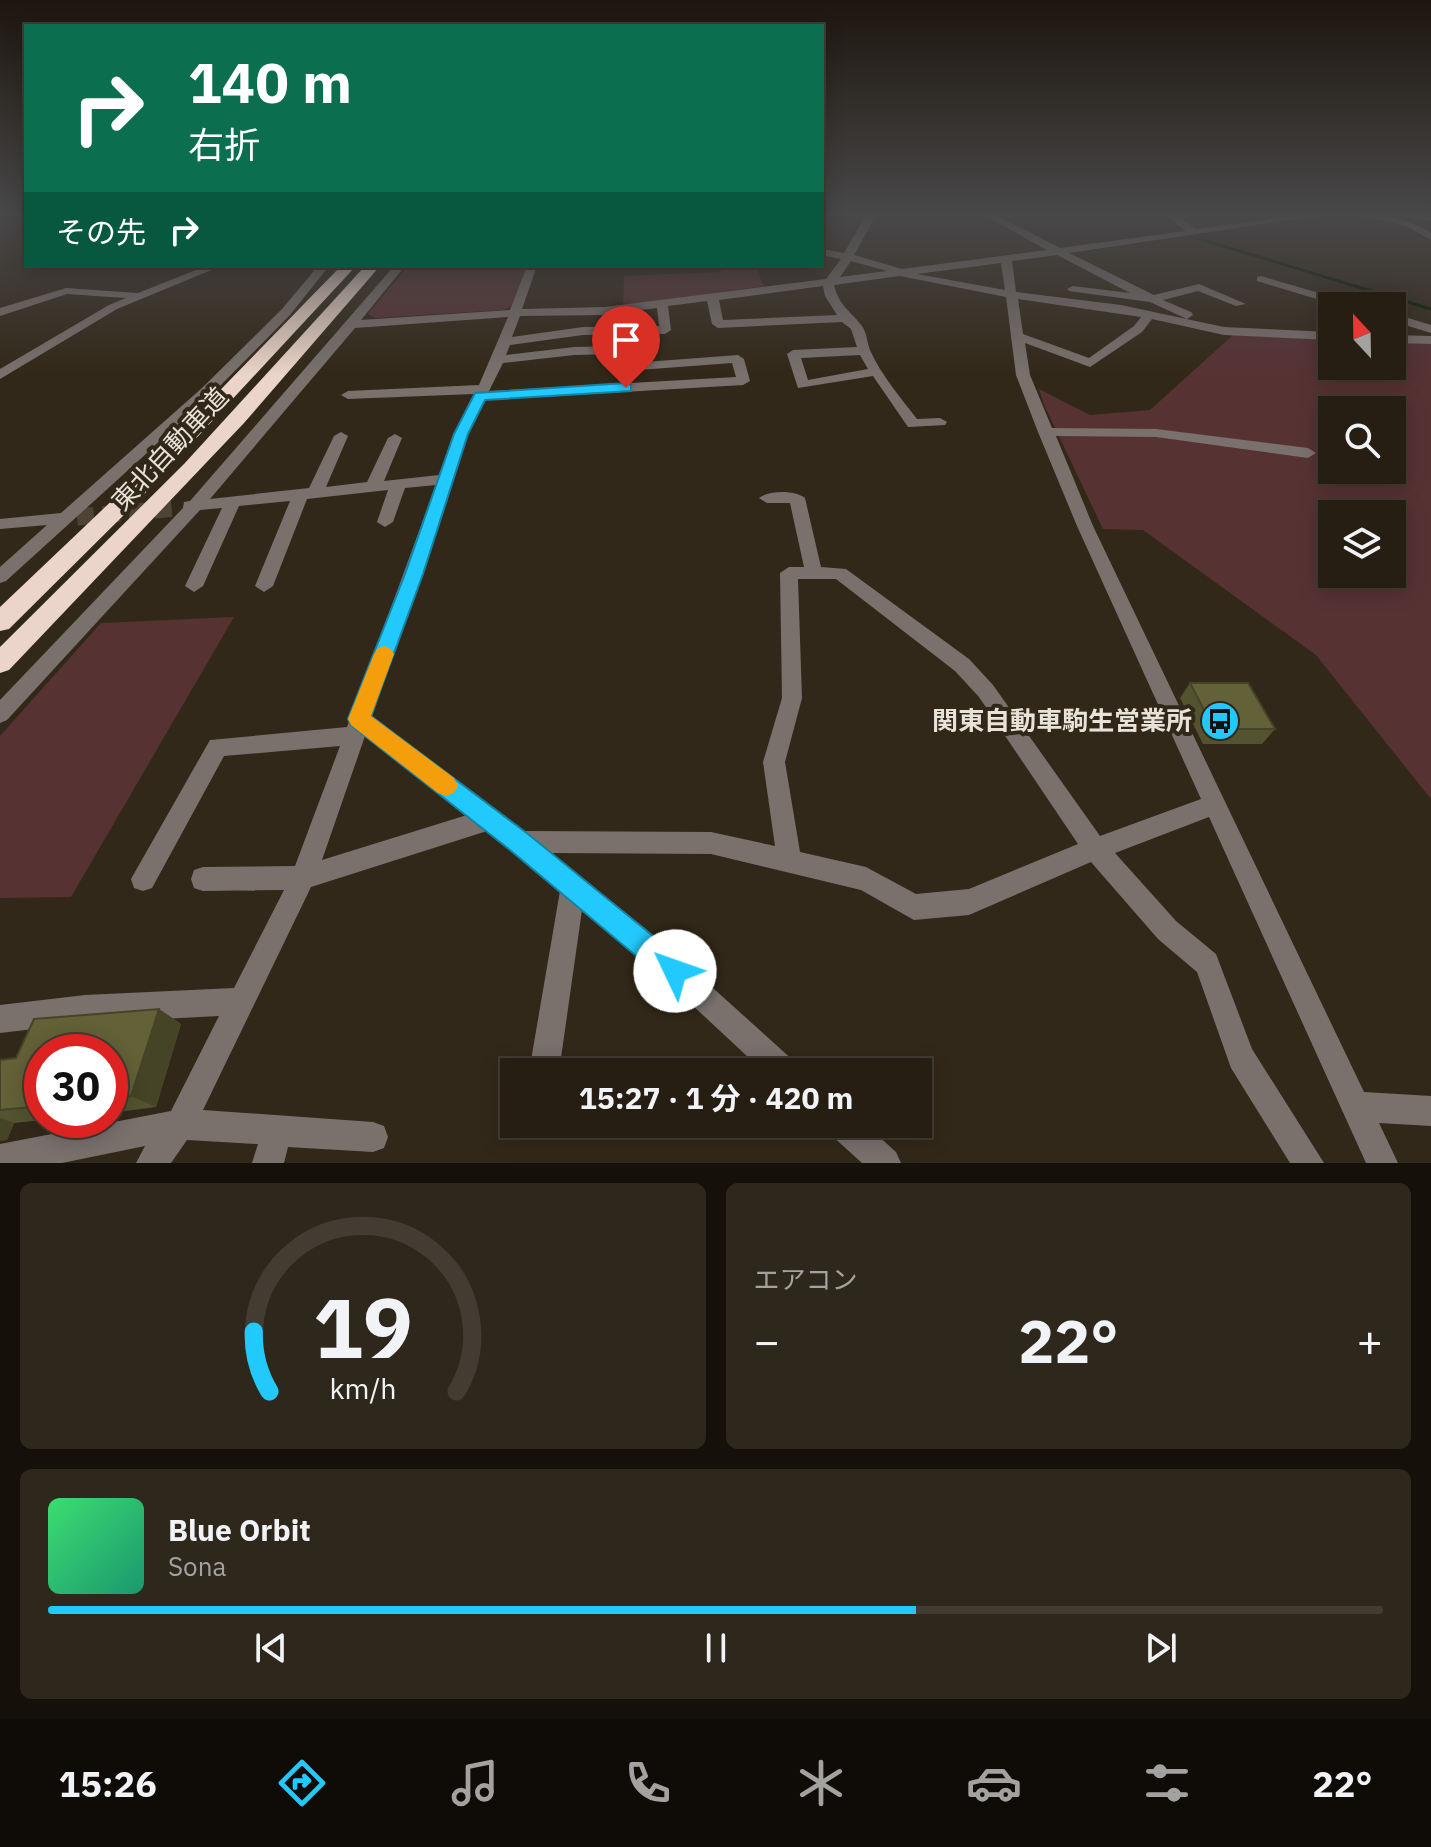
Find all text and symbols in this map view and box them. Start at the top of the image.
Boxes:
text: 140 m [188,46,352,118]
icon: right [56,56,160,160]
text: 右折 [188,121,260,168]
icon: right [162,208,206,252]
text: その先 [56,212,146,251]
north arrow [1318,292,1406,380]
map controls [1318,292,1406,588]
pin [592,306,660,388]
icon: arrive [604,318,648,362]
street label: 東北自動車道 [104,380,235,517]
button: search [1318,396,1406,484]
button: layers [1318,500,1406,588]
bus stop icon: 関東自動車駒生営業所 [1199,700,1241,742]
place label: 関東自動車駒生営業所 [932,703,1192,737]
position arrow [633,929,717,1013]
speed limit sign: 30 [24,1034,128,1138]
text: 15:27 · 1 分 · 420 m [579,1078,853,1117]
text: エアコン [754,1262,858,1296]
text: 19 [313,1273,413,1381]
text: 22° [1018,1301,1118,1380]
text: − [754,1312,780,1369]
text: + [1357,1312,1383,1369]
text: km/h [329,1370,396,1407]
text: Blue Orbit [168,1510,311,1549]
text: Sona [168,1549,226,1583]
icon: previous [249,1626,293,1670]
icon: pause [694,1626,738,1670]
icon: next [1139,1626,1183,1670]
icon: directions [274,1755,330,1811]
icon: music [447,1755,503,1811]
icon: phone [620,1755,676,1811]
icon: climate [793,1755,849,1811]
icon: car [966,1755,1022,1811]
icon: filters [1139,1755,1195,1811]
text: 15:26 [59,1760,157,1807]
text: 22° [1312,1760,1372,1807]

